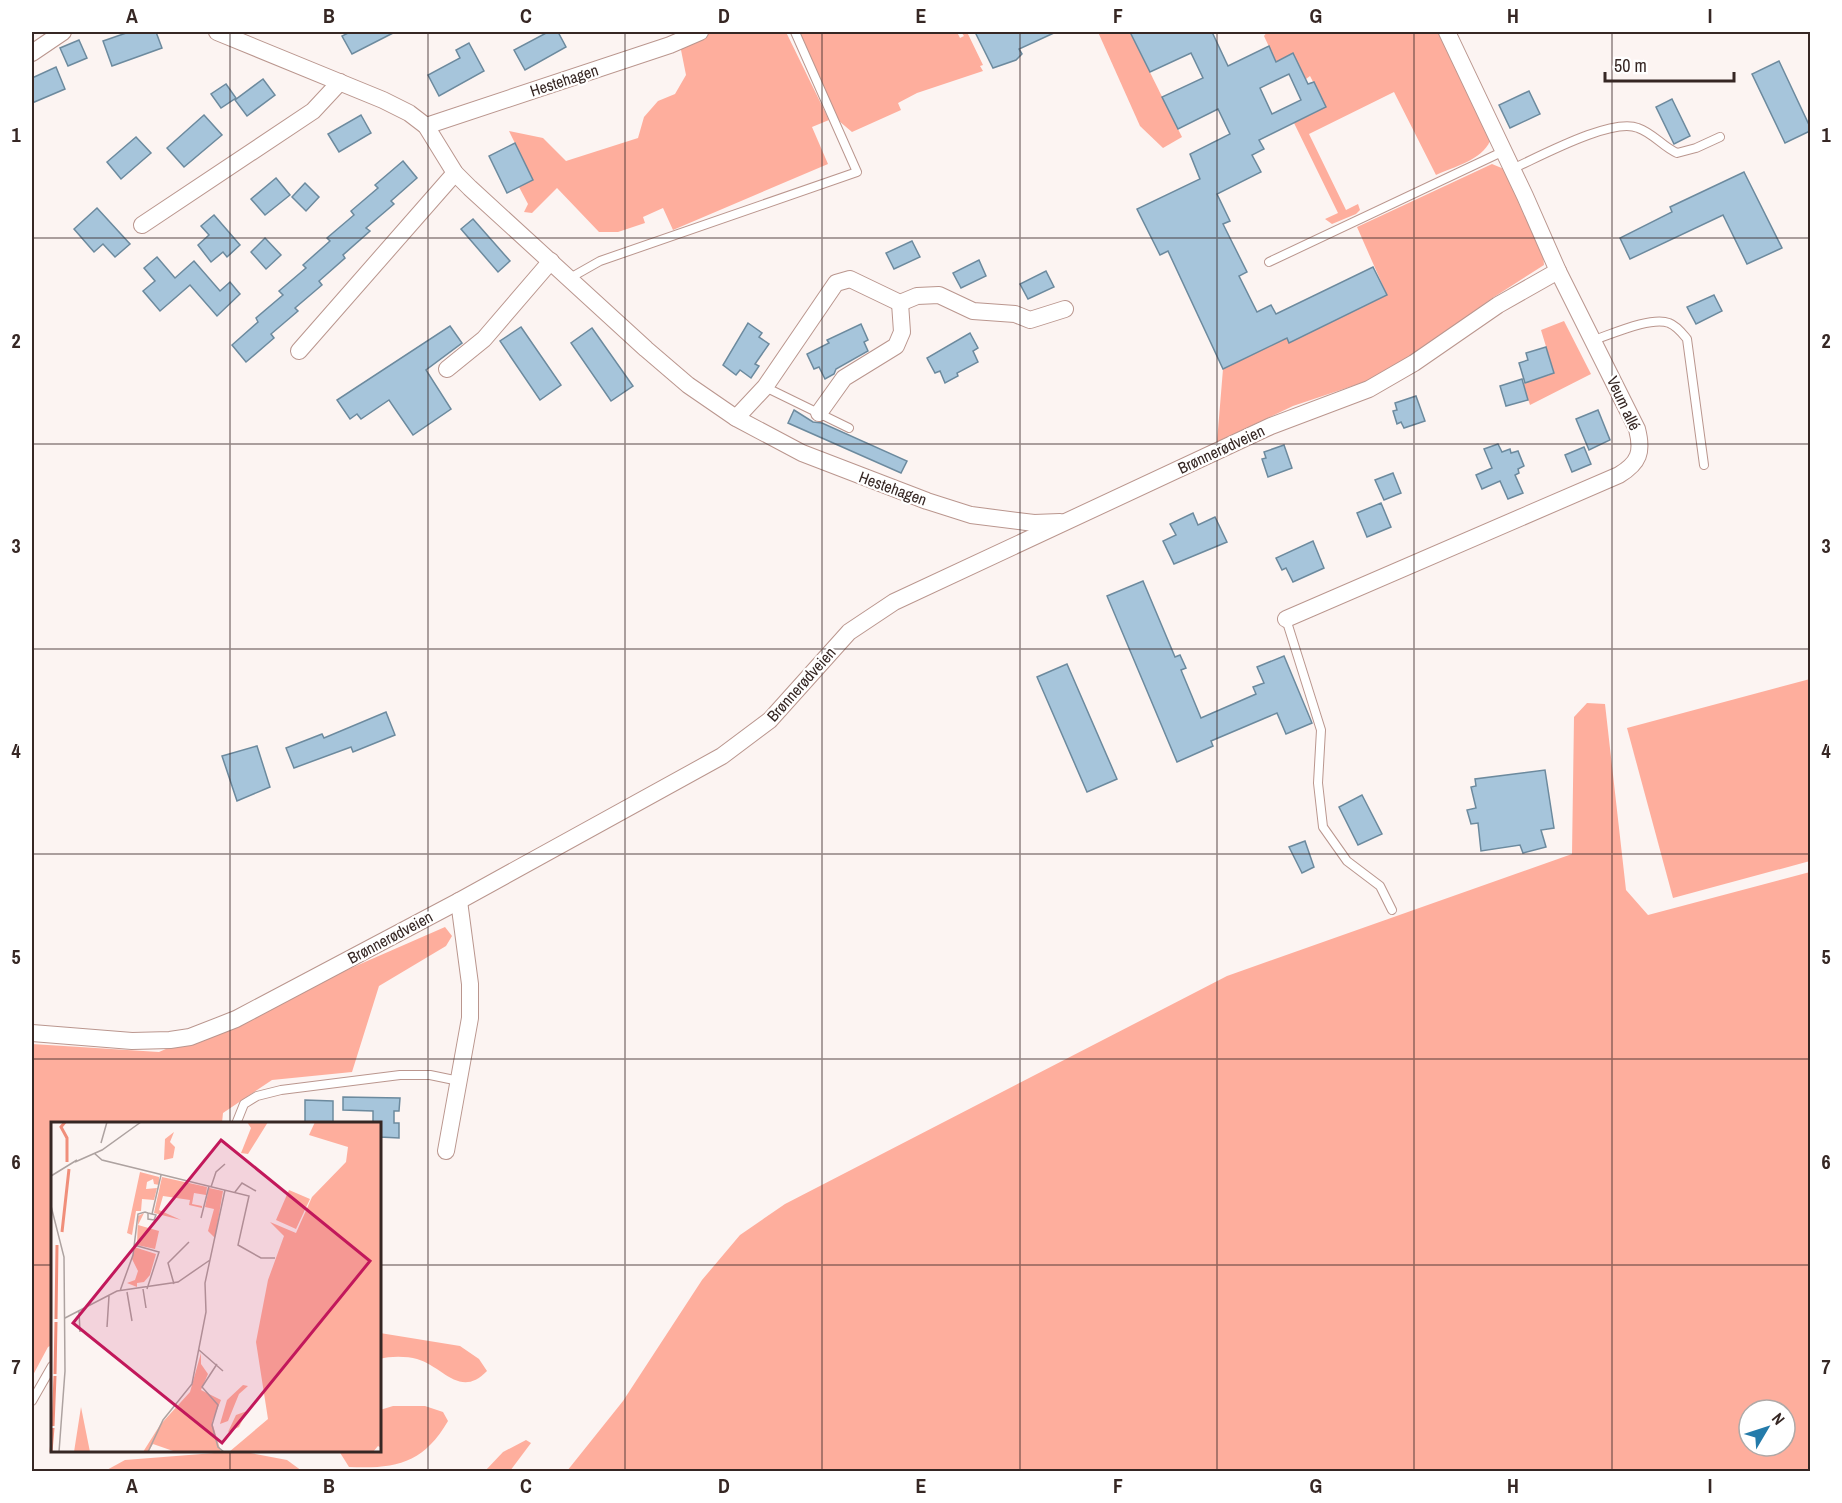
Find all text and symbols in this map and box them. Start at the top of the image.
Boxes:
text: A [126,2,138,29]
text: B [323,2,335,29]
text: C [520,2,532,29]
text: D [718,2,730,29]
text: E [916,2,927,29]
text: F [1113,2,1123,29]
text: G [1310,2,1322,29]
text: H [1507,2,1519,29]
text: I [1708,2,1712,29]
scale bar [1605,45,1734,83]
text: 50 m [1614,53,1647,78]
street label: Hestehagen [527,59,601,101]
text: 1 [11,121,21,148]
text: 1 [1821,121,1831,148]
text: 2 [11,327,21,354]
text: 2 [1821,327,1831,354]
street label: Veum allé [1602,372,1646,434]
street label: Brønnerødveien [1174,419,1268,479]
street label: Hestehagen [856,466,930,510]
text: 3 [11,532,21,559]
text: 3 [1821,532,1831,559]
street label: Brønnerødveien [762,642,840,726]
text: 4 [11,737,21,764]
text: 4 [1821,737,1831,764]
street label: Brønnerødveien [344,905,436,969]
text: 5 [11,943,21,970]
text: 5 [1821,943,1831,970]
inset map [51,1122,381,1452]
text: 6 [11,1148,21,1175]
text: 6 [1821,1148,1831,1175]
text: 7 [11,1353,21,1380]
text: 7 [1821,1353,1831,1380]
north arrow [1737,1398,1797,1458]
text: N [1767,1408,1790,1429]
text: A [126,1472,138,1499]
text: B [323,1472,335,1499]
text: C [520,1472,532,1499]
text: D [718,1472,730,1499]
text: E [916,1472,927,1499]
text: F [1113,1472,1123,1499]
text: G [1310,1472,1322,1499]
text: H [1507,1472,1519,1499]
text: I [1708,1472,1712,1499]

